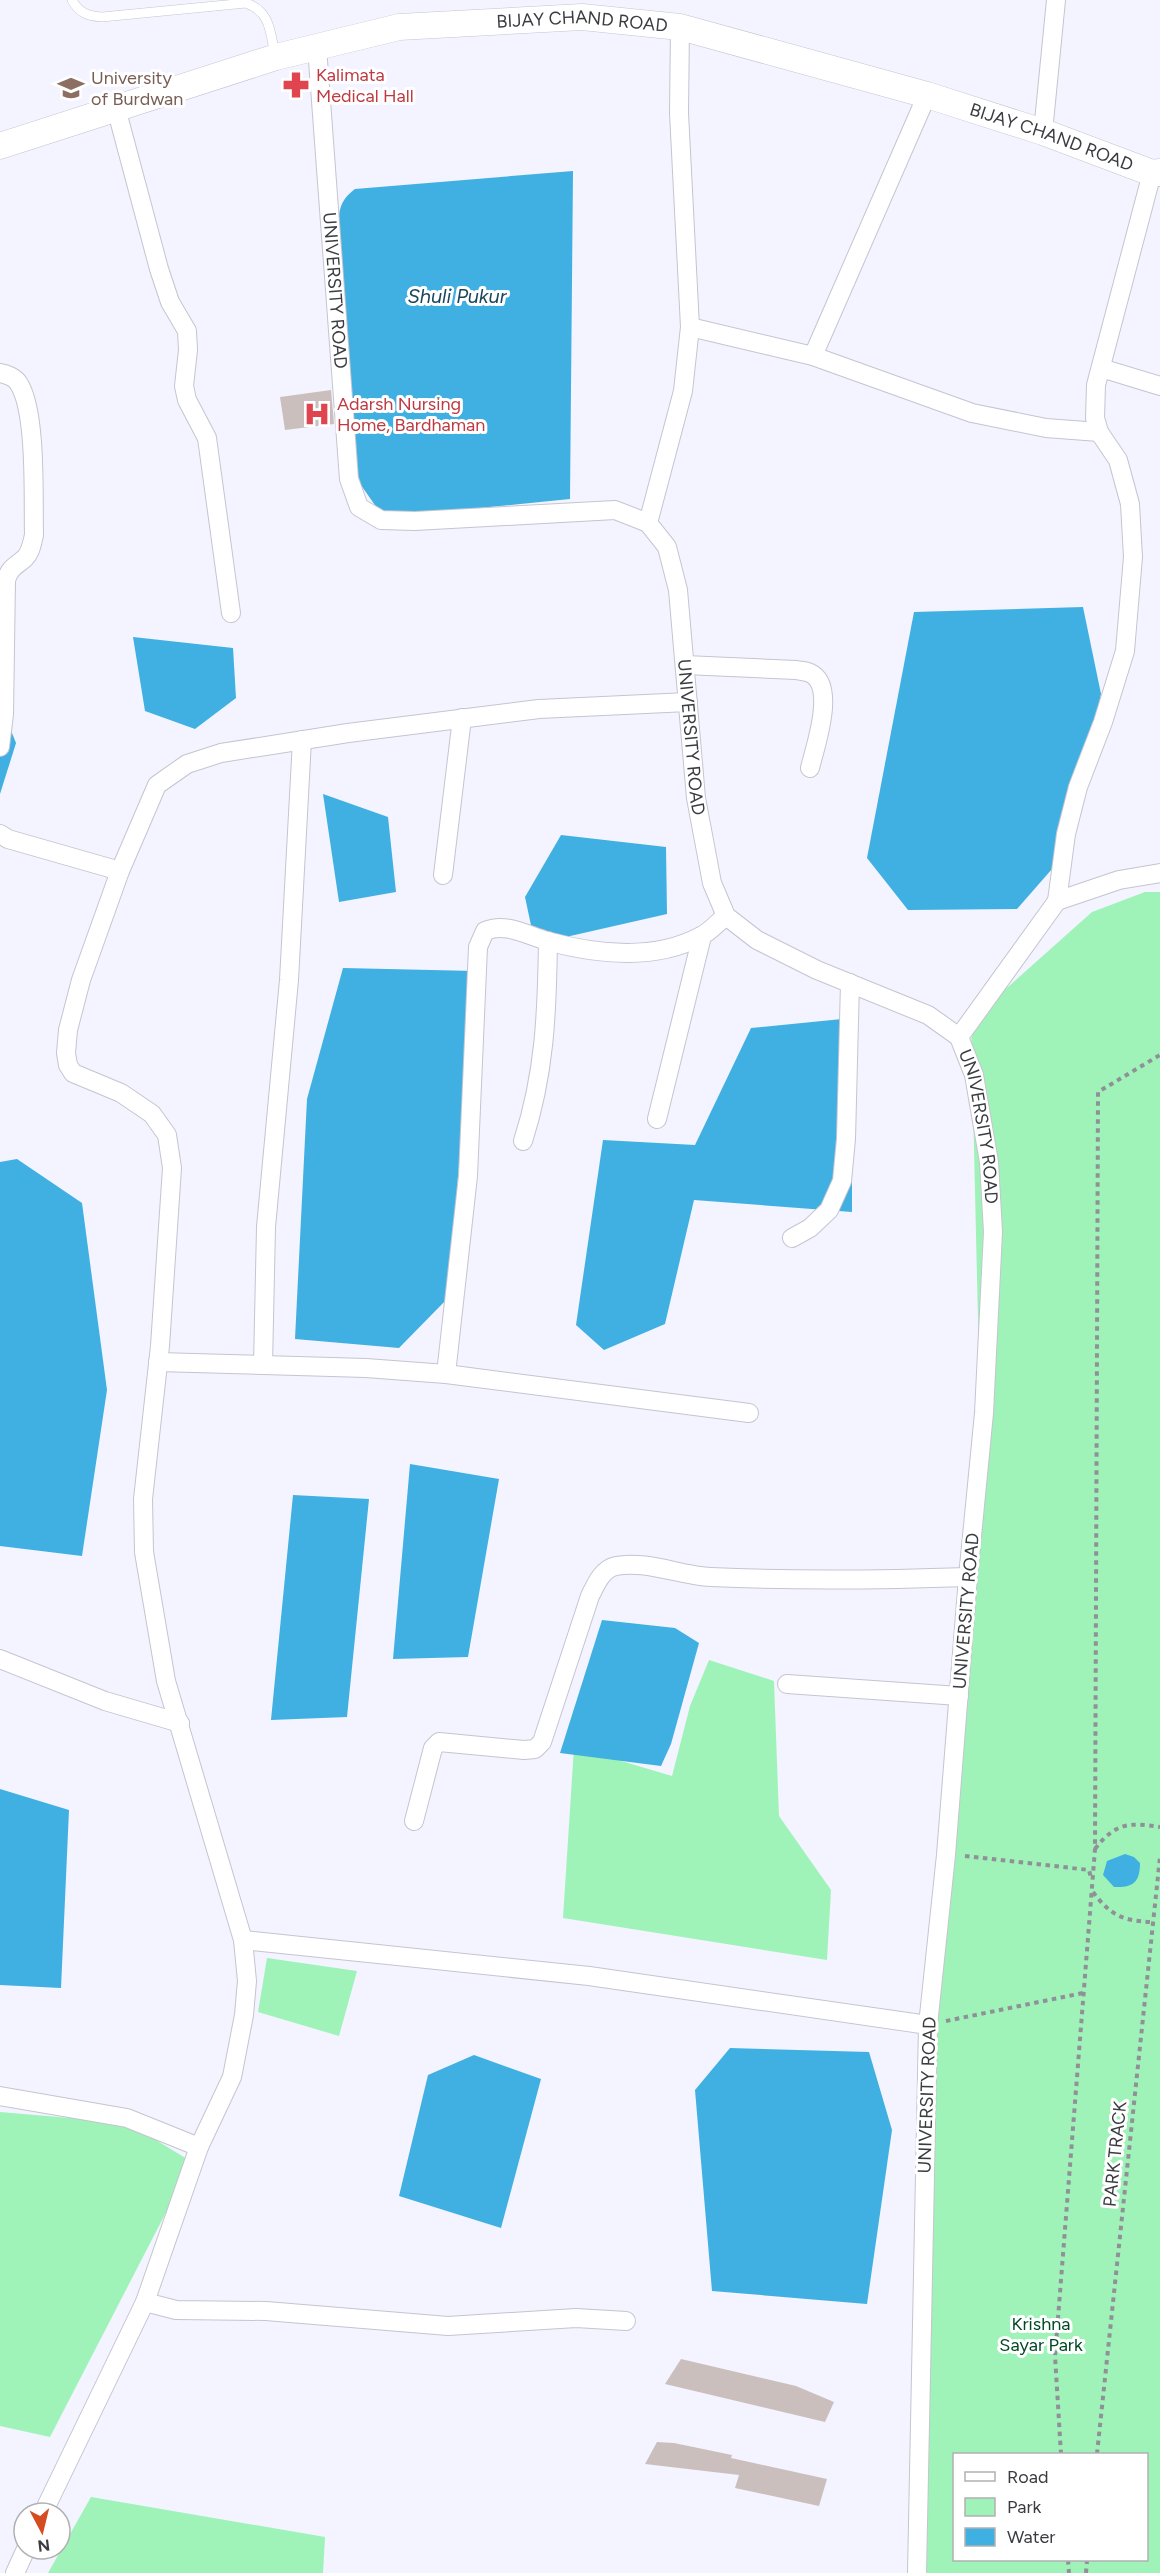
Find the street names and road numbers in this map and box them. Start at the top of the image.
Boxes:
street label: BIJAY CHAND ROAD [496,6,669,37]
street label: BIJAY CHAND ROAD [967,98,1136,176]
street label: UNIVERSITY ROAD [318,211,352,369]
street label: UNIVERSITY ROAD [673,658,710,817]
street label: UNIVERSITY ROAD [954,1046,1002,1204]
street label: UNIVERSITY ROAD [948,1532,984,1690]
street label: UNIVERSITY ROAD [913,2016,941,2174]
street label: PARK TRACK [1099,2100,1131,2208]

